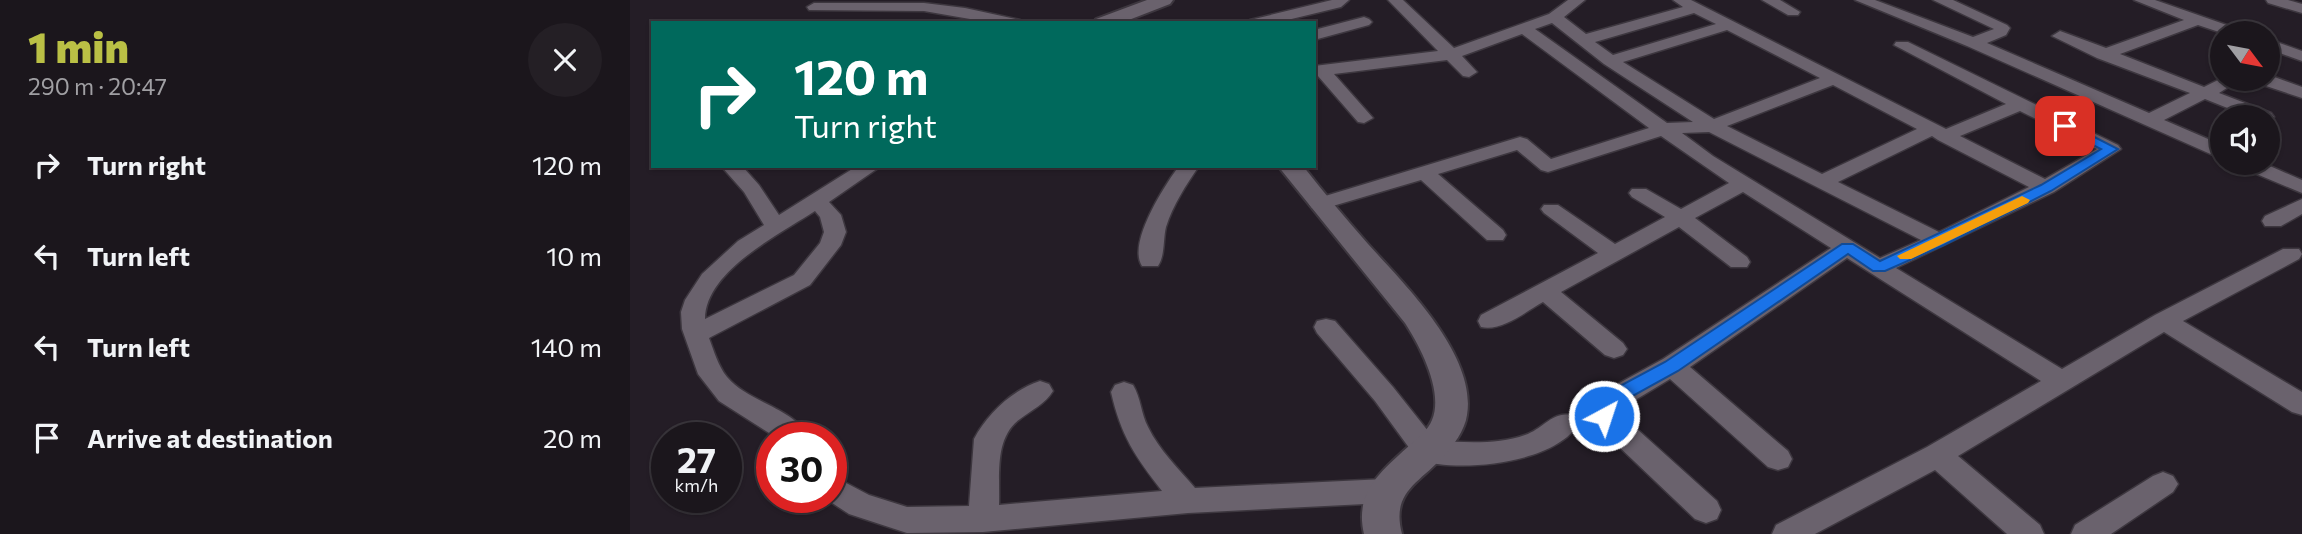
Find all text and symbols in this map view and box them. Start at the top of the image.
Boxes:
text: 1 min [28,20,129,72]
north arrow [2210,21,2280,91]
map controls [2210,21,2280,175]
button: close [528,23,602,97]
text: 120 m [794,45,928,105]
icon: right [679,49,770,140]
text: 290 m · 20:47 [28,72,167,100]
pin [2035,96,2095,156]
text: Turn right [794,105,937,145]
button: sound [2210,105,2280,175]
icon: arrive [2046,107,2084,145]
icon: right [28,146,66,184]
text: Turn right [87,149,206,180]
text: 120 m [532,149,602,180]
icon: left [28,237,66,275]
text: Turn left [87,240,190,271]
text: 10 m [546,240,602,271]
icon: left [28,328,66,366]
text: Turn left [87,331,190,362]
text: 140 m [531,331,602,362]
position arrow [1567,379,1641,453]
icon: arrive [28,419,66,457]
text: Arrive at destination [87,422,333,453]
text: 20 m [543,422,602,453]
speed limit sign: 30 [756,422,847,513]
text: 27 [677,437,716,480]
text: km/h [675,474,718,496]

